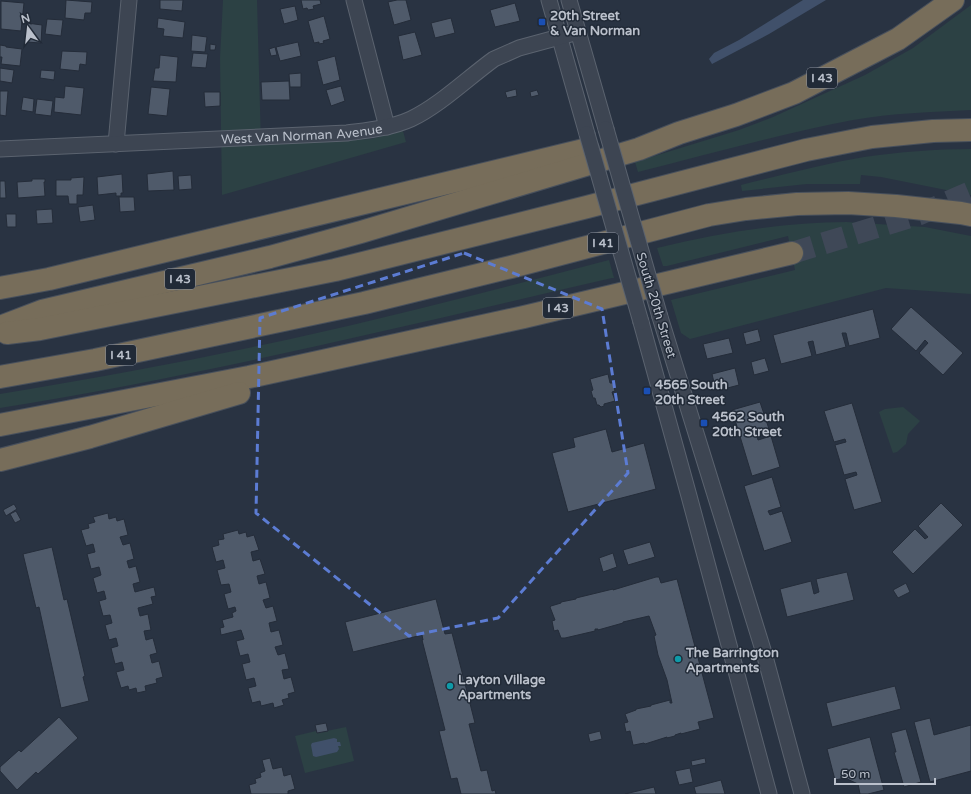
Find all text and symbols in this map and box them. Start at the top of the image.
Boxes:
north arrow [8,8,48,48]
place label: 20th Street & Van Norman [550,8,640,39]
text: N [20,11,31,26]
marker: 20th Street & Van Norman [537,17,547,27]
road number: I 43 [807,68,837,88]
street label: West Van Norman Avenue [221,121,384,148]
road number: I 41 [588,233,618,253]
street label: South 20th Street [632,250,680,360]
road number: I 43 [165,269,195,289]
road number: I 43 [543,298,573,318]
road number: I 41 [106,345,136,365]
place label: 4565 South 20th Street [655,377,728,408]
marker: 4565 South 20th Street [642,386,652,396]
place label: 4562 South 20th Street [712,409,785,440]
marker: 4562 South 20th Street [699,418,709,428]
place label: The Barrington Apartments [685,645,779,676]
marker: The Barrington Apartments [673,654,683,664]
place label: Layton Village Apartments [458,672,546,703]
marker: Layton Village Apartments [445,681,455,691]
scale bar [835,760,935,786]
text: 50 m [841,767,870,781]

